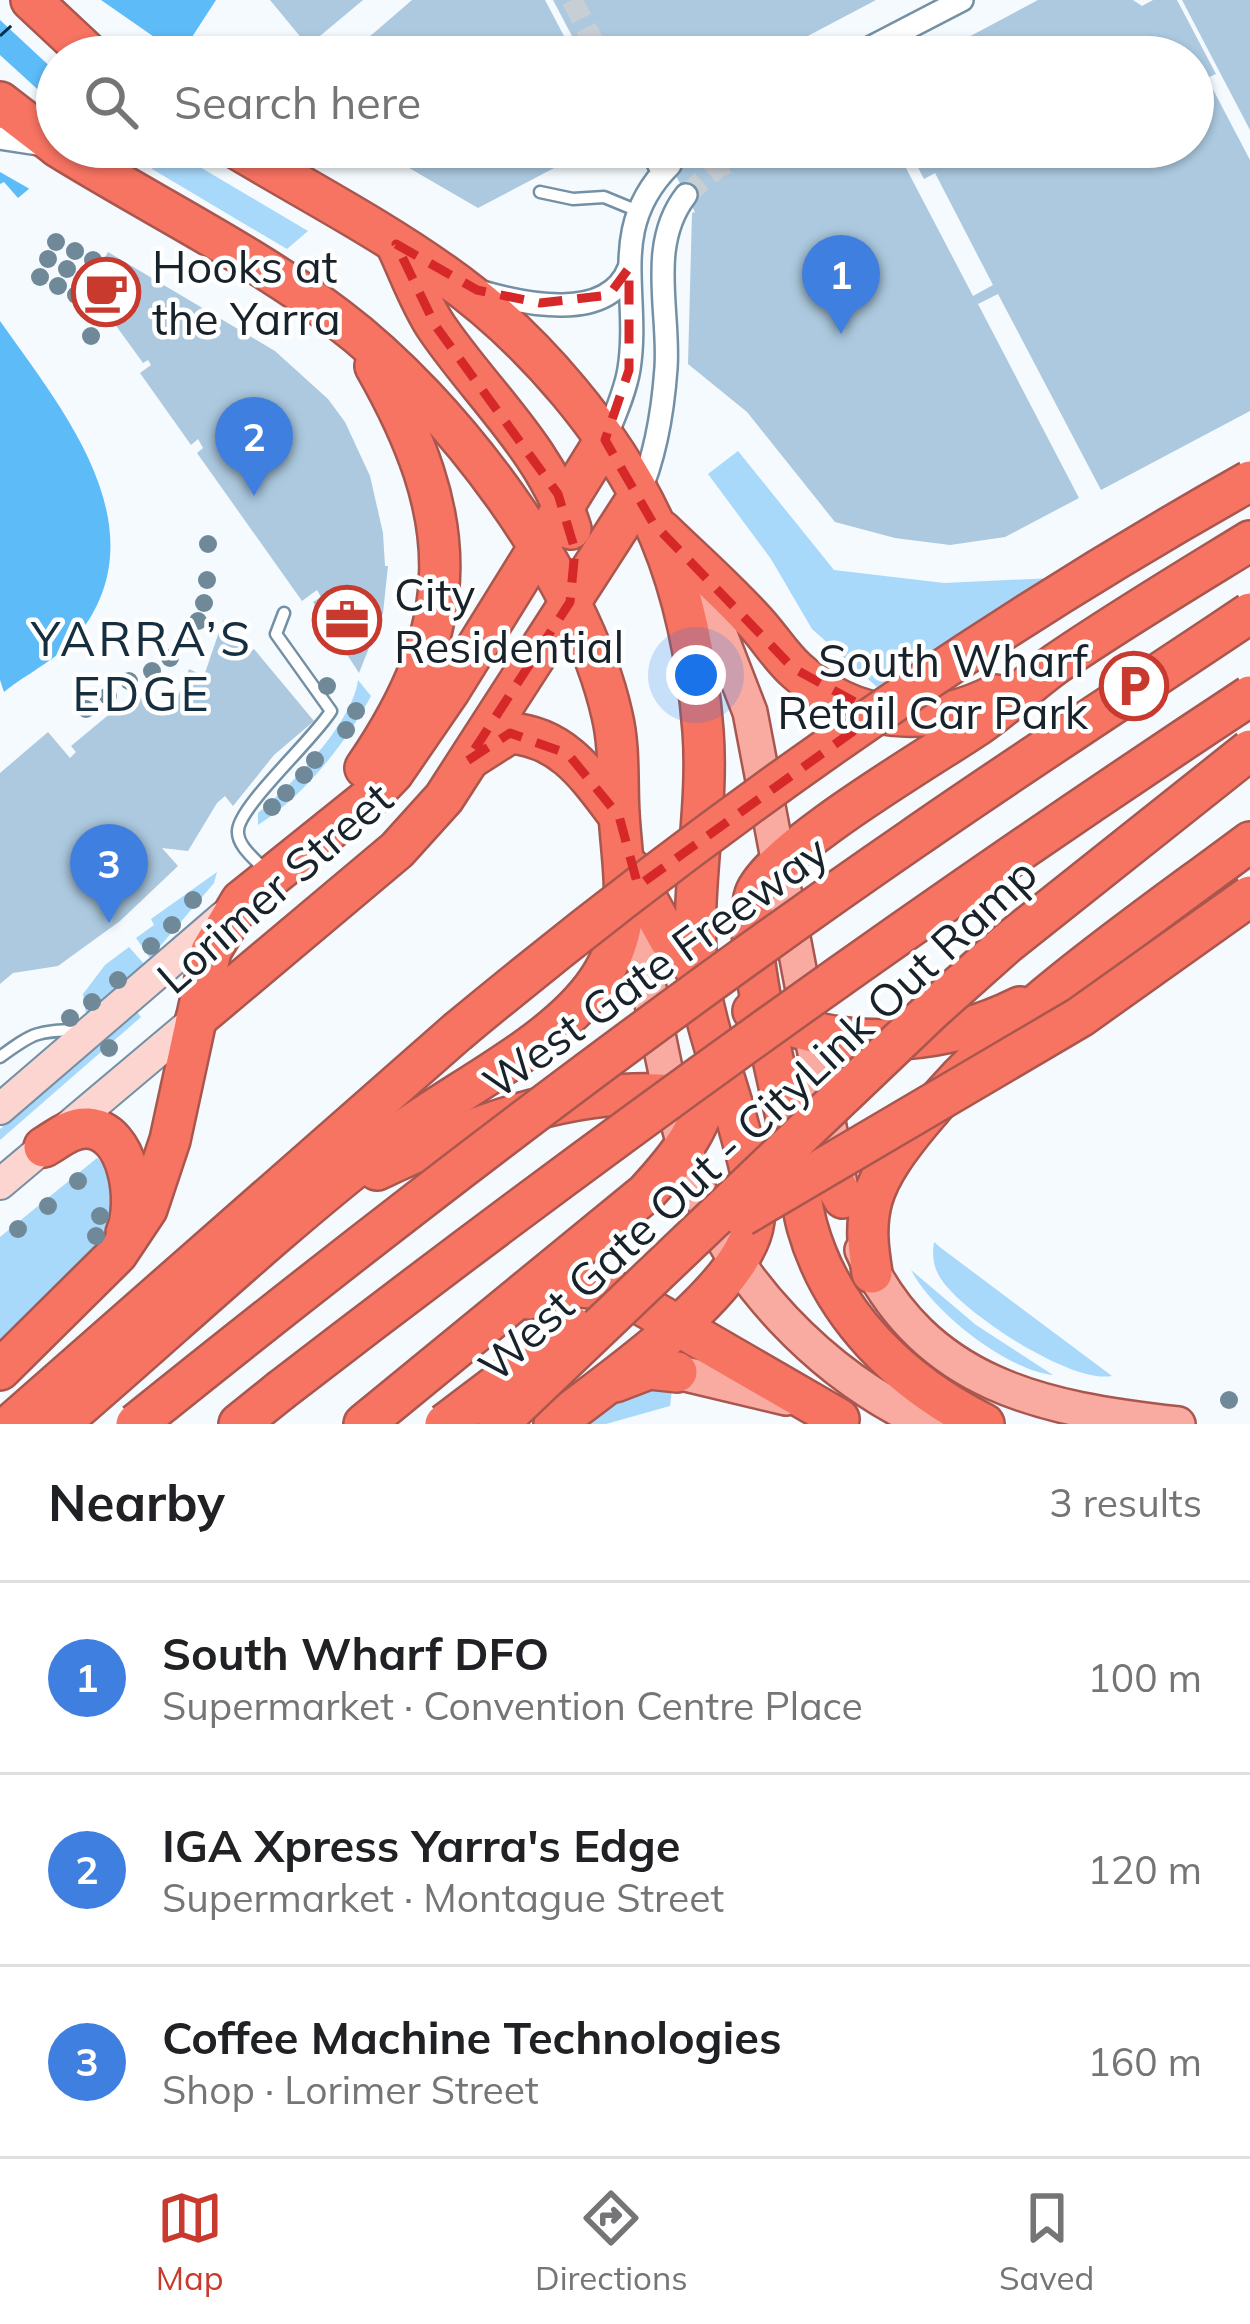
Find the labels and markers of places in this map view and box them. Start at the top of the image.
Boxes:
pin: 1 [802,235,880,334]
place label: Hooks at the Yarra [152,238,341,346]
cafe icon: Hooks at the Yarra [71,257,141,327]
pin: 2 [215,397,293,496]
place label: City Residential [394,566,624,674]
office icon: City Residential [312,585,382,655]
place label: South Wharf Retail Car Park [777,632,1089,740]
parking icon: South Wharf Retail Car Park [1099,651,1169,721]
pin: 3 [70,824,148,923]

